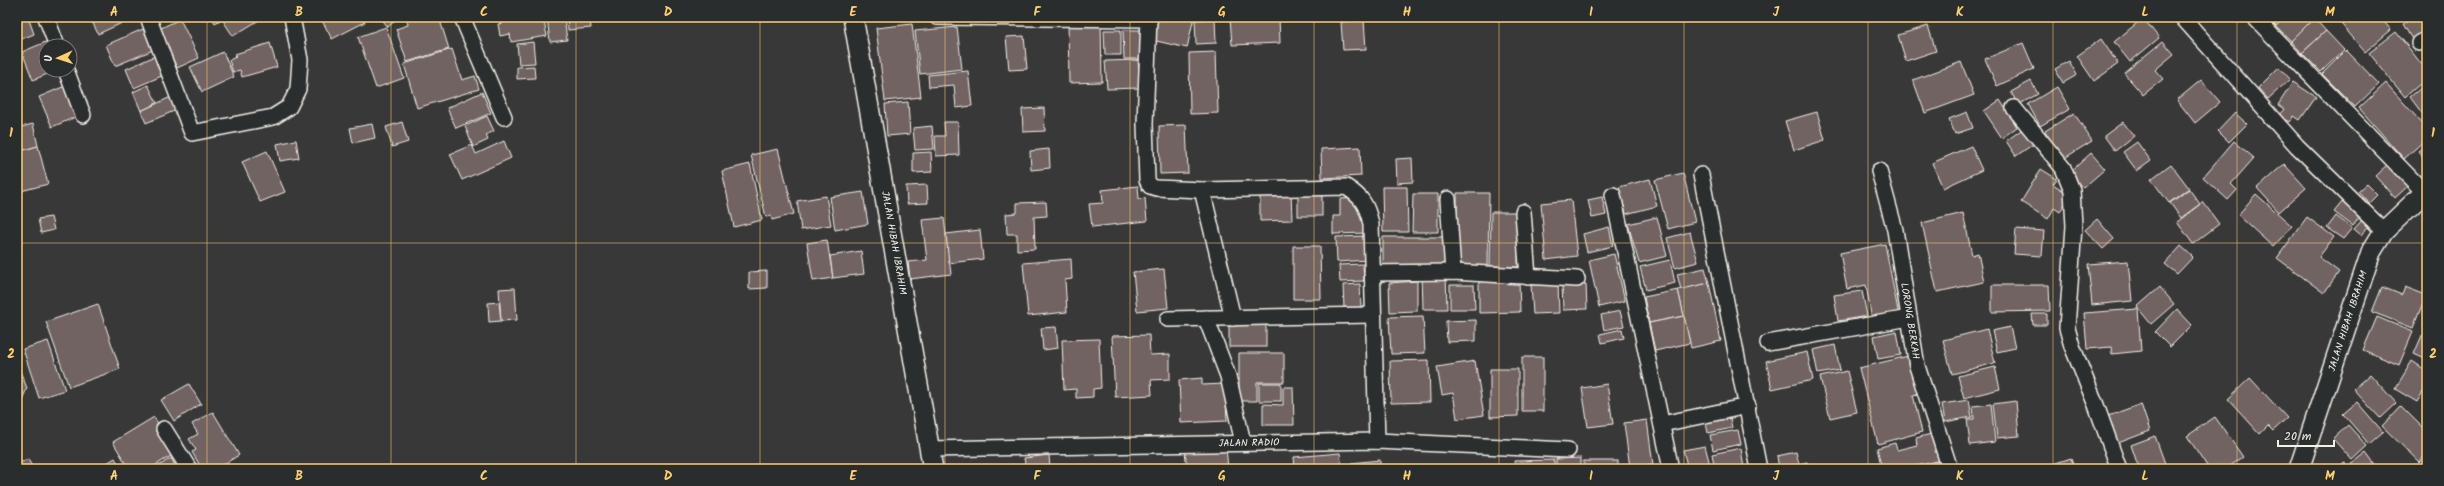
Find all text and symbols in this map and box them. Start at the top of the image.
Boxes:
text: A [110,2,118,23]
text: B [295,2,303,23]
text: C [480,2,488,23]
text: D [664,2,673,23]
text: E [849,2,857,23]
text: F [1033,2,1041,23]
text: G [1218,2,1226,23]
text: H [1403,2,1412,23]
text: I [1589,2,1593,23]
text: J [1773,2,1780,23]
text: K [1956,2,1964,23]
text: L [2141,2,2149,23]
text: M [2325,2,2335,23]
north arrow [38,38,78,78]
text: U [40,54,58,62]
text: 1 [9,123,13,144]
text: 1 [2431,123,2435,144]
street label: JALAN HIBAH IBRAHIM [877,190,911,296]
street label: JALAN HIBAH IBRAHIM [2324,268,2372,373]
street label: LORONG BERKAH [1896,282,1924,361]
text: 2 [7,344,15,365]
text: 2 [2429,344,2437,365]
scale bar [2278,422,2334,448]
text: 20 m [2284,427,2312,446]
street label: JALAN RADIO [1219,434,1279,452]
text: A [110,466,118,486]
text: B [295,466,303,486]
text: C [480,466,488,486]
text: D [664,466,673,486]
text: E [849,466,857,486]
text: F [1033,466,1041,486]
text: G [1218,466,1226,486]
text: H [1403,466,1412,486]
text: I [1589,466,1593,486]
text: J [1773,466,1780,486]
text: K [1956,466,1964,486]
text: L [2141,466,2149,486]
text: M [2325,466,2335,486]

